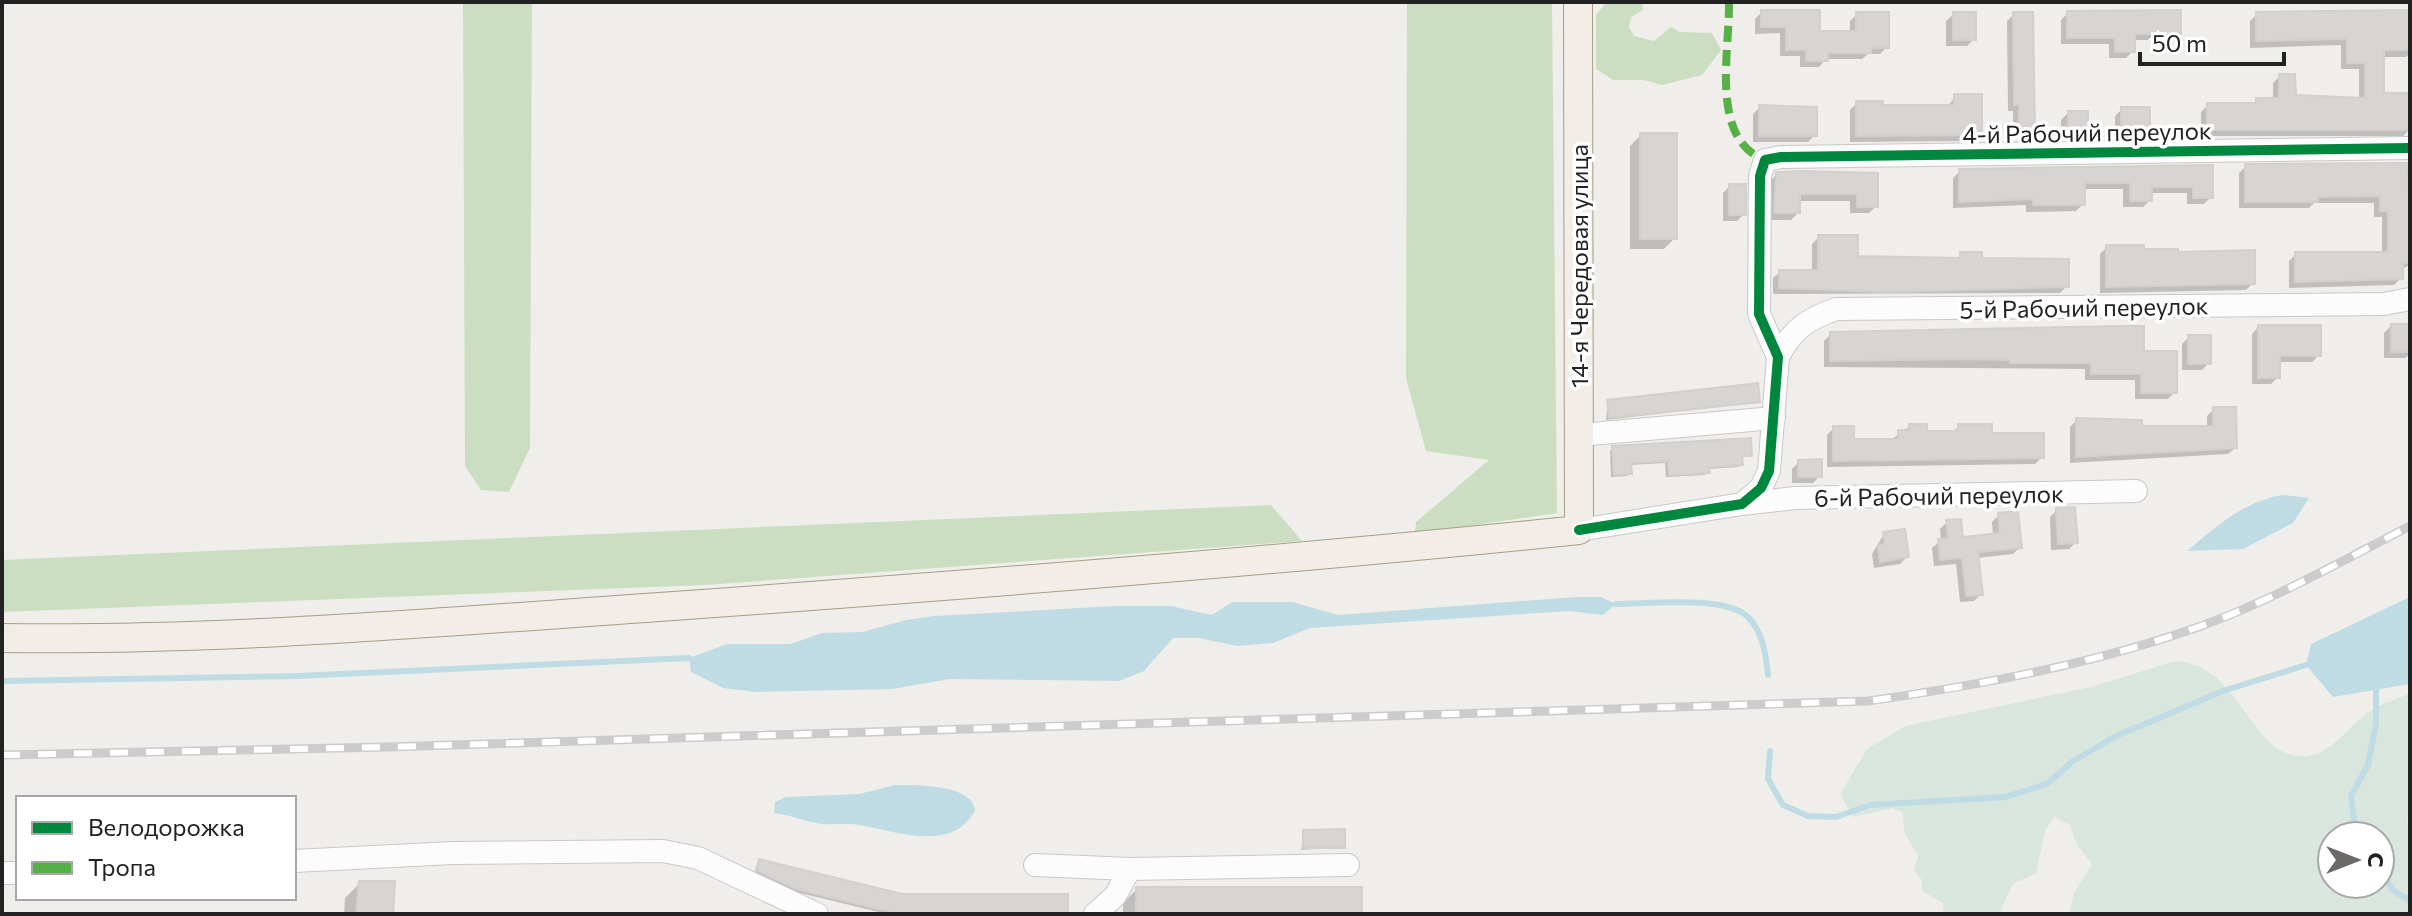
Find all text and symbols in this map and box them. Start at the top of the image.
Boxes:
scale bar [2140,16,2284,66]
text: 50 m [2152,28,2207,57]
street label: 4-й Рабочий переулок [1962,115,2212,149]
street label: 14-я Чередовая улица [1564,144,1593,388]
street label: 5-й Рабочий переулок [1959,290,2209,324]
street label: 6-й Рабочий переулок [1814,478,2064,512]
legend [16,796,296,900]
text: Велодорожка [88,812,245,841]
north arrow [2316,820,2396,900]
text: Тропа [88,852,156,881]
text: С [2363,852,2390,868]

